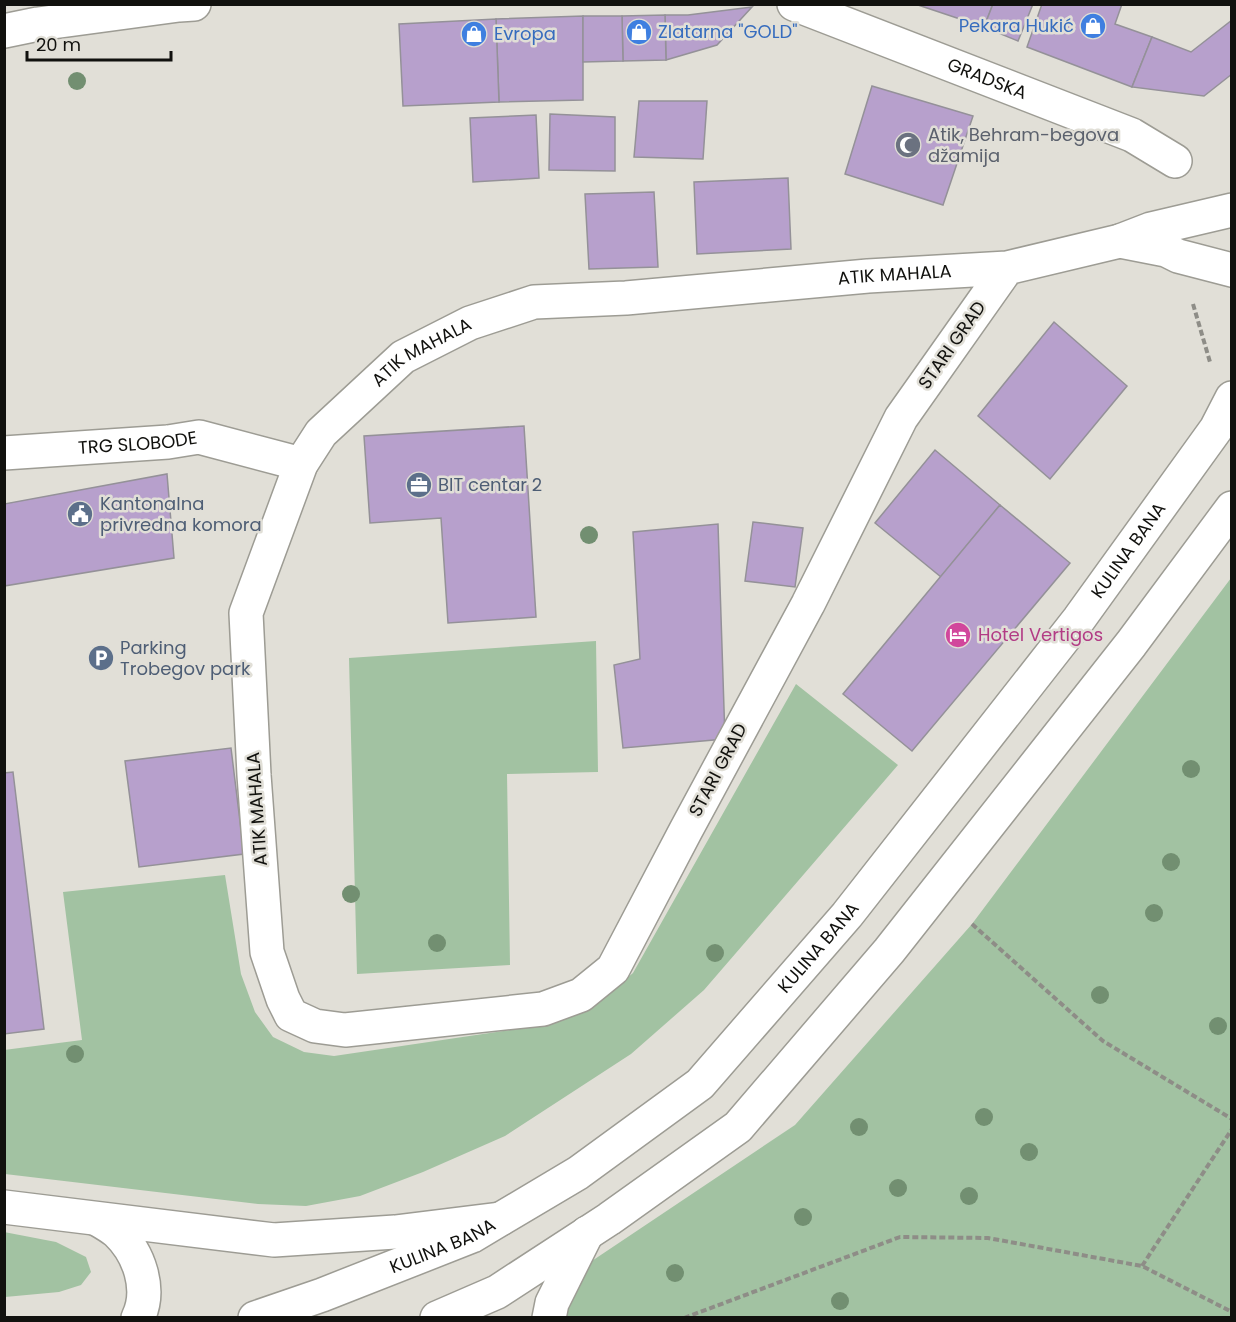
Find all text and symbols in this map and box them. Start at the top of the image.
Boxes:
shop icon: Pekara Hukić [1078,11,1108,41]
place label: Pekara Hukić [959,13,1074,38]
shop icon: Zlatarna "GOLD" [624,17,654,47]
shop icon: Evropa [459,19,489,49]
place label: Zlatarna "GOLD" [658,19,797,44]
place label: Evropa [494,21,556,46]
scale bar [27,24,171,62]
text: 20 m [36,32,81,57]
street label: GRADSKA [944,52,1031,105]
place label: Atik, Behram-begova džamija [928,122,1119,168]
mosque icon: Atik, Behram-begova džamija [893,130,923,160]
street label: ATIK MAHALA [837,258,952,291]
street label: STARI GRAD [912,296,991,394]
street label: ATIK MAHALA [366,311,476,392]
street label: TRG SLOBODE [77,425,199,460]
office icon: BIT centar 2 [404,470,434,500]
place label: BIT centar 2 [438,472,542,497]
place label: Kantonalna privredna komora [100,491,262,537]
street label: KULINA BANA [1085,497,1171,603]
public building icon: Kantonalna privredna komora [65,499,95,529]
hotel icon: Hotel Vertigos [943,620,973,650]
place label: Hotel Vertigos [978,622,1103,647]
place label: Parking Trobegov park [120,635,251,681]
parking icon: Parking Trobegov park [86,643,116,673]
street label: STARI GRAD [682,719,753,821]
street label: ATIK MAHALA [240,751,273,867]
street label: KULINA BANA [772,897,864,998]
street label: KULINA BANA [386,1212,500,1279]

